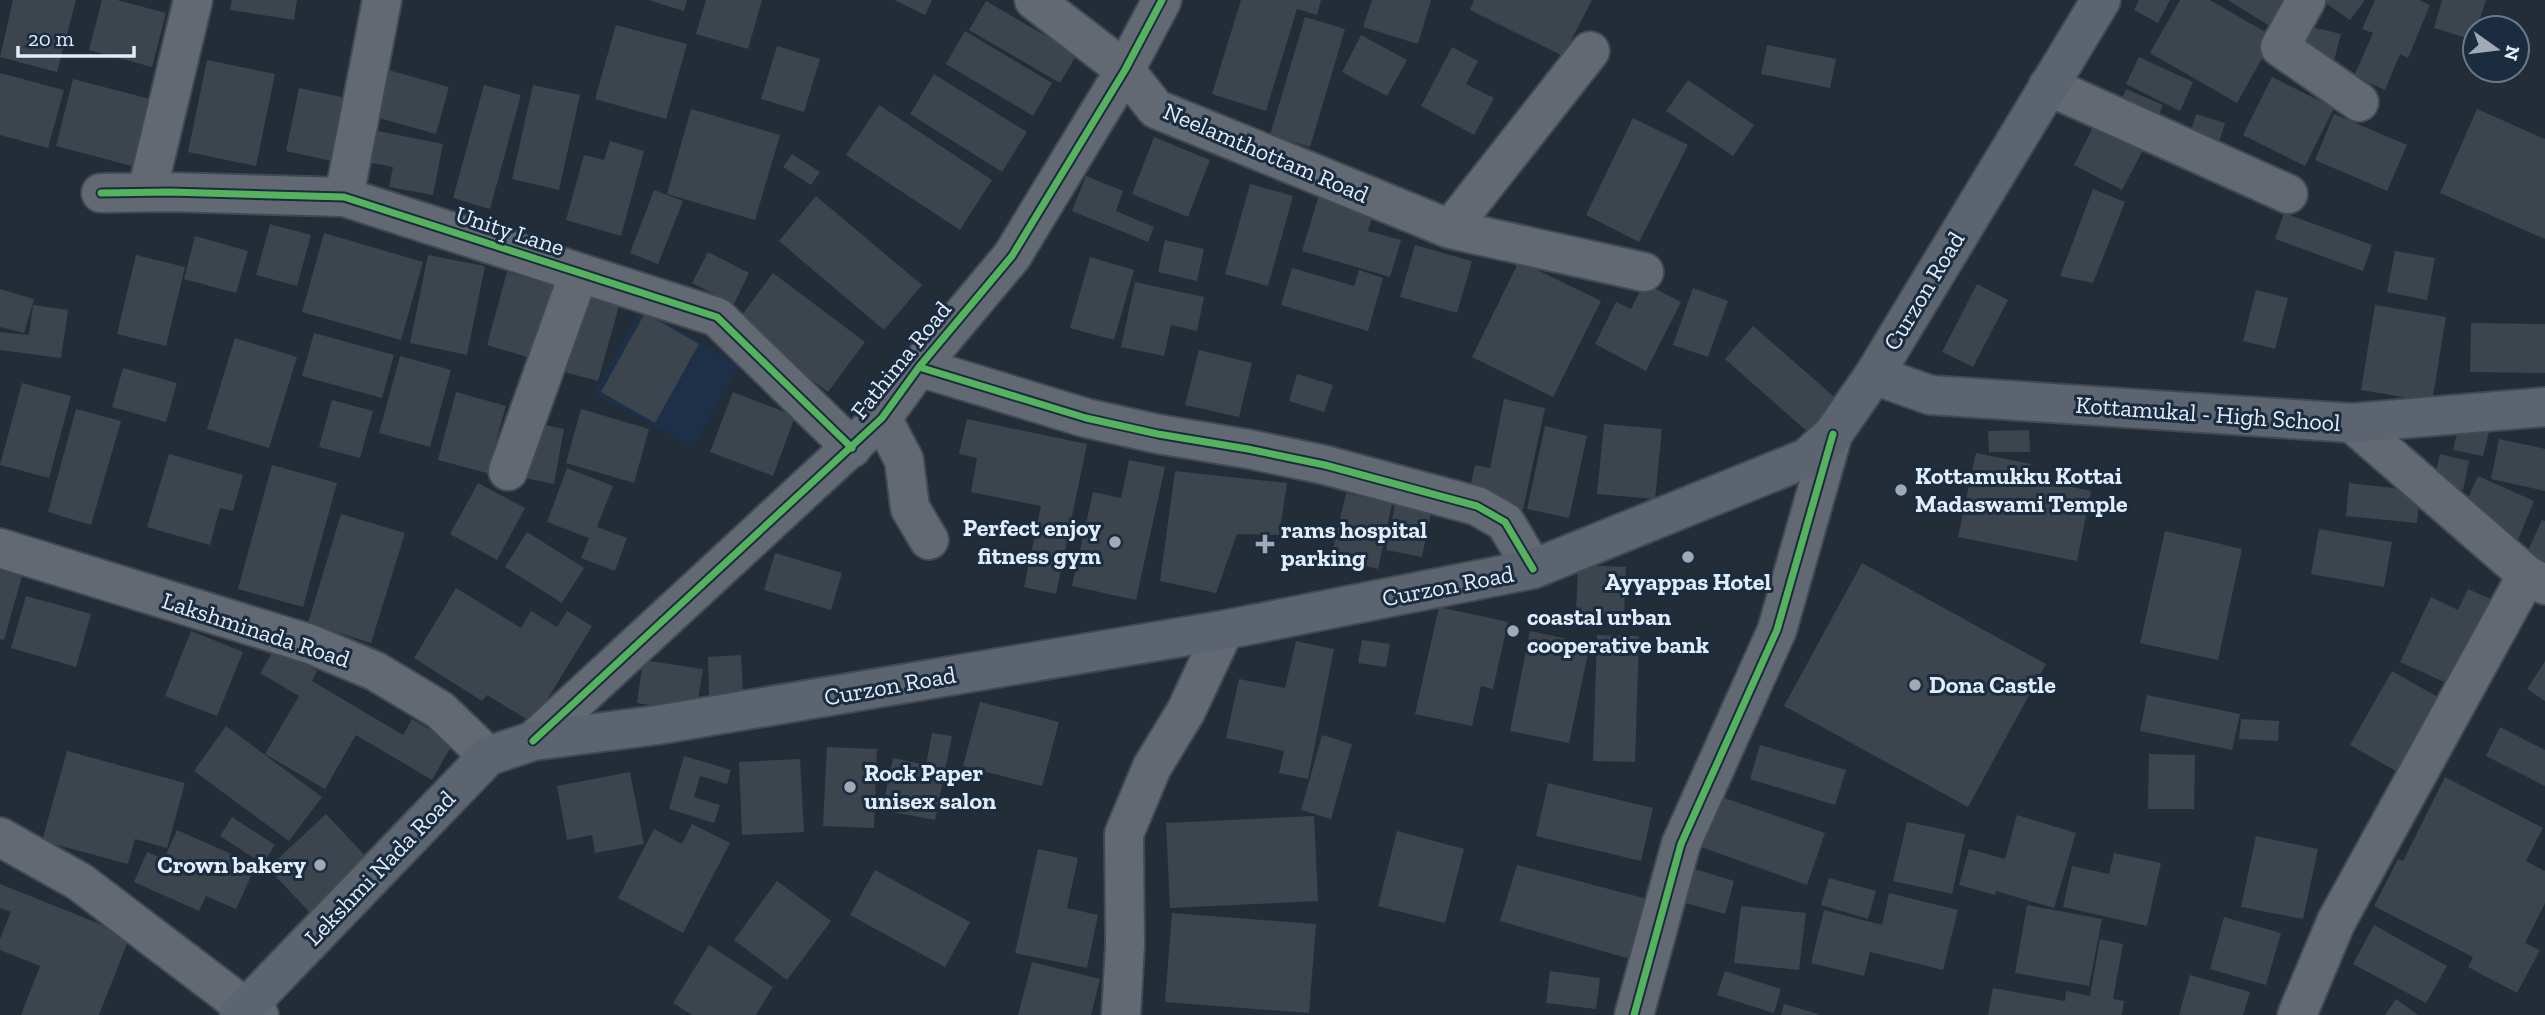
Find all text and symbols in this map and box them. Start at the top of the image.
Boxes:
scale bar [18,14,133,58]
north arrow [2461,14,2531,84]
text: 20 m [28,26,74,51]
text: N [2499,43,2525,63]
street label: Neelamthottam Road [1159,96,1373,209]
street label: Unity Lane [452,199,568,262]
street label: Curzon Road [1877,226,1970,355]
street label: Fathima Road [844,295,957,424]
street label: Kottamukal - High School [2075,390,2341,437]
place label: Kottamukku Kottai Madaswami Temple [1915,461,2128,518]
marker: Kottamukku Kottai Madaswami Temple [1893,482,1909,498]
place label: Perfect enjoy fitness gym [963,513,1101,570]
place label: rams hospital parking [1281,515,1427,572]
marker: Perfect enjoy fitness gym [1107,534,1123,550]
marker: rams hospital parking [1255,534,1275,554]
marker: Ayyappas Hotel [1680,549,1696,565]
street label: Curzon Road [1380,559,1516,612]
place label: Ayyappas Hotel [1605,567,1771,596]
street label: Lakshminada Road [159,585,354,674]
place label: coastal urban cooperative bank [1527,602,1709,659]
marker: coastal urban cooperative bank [1505,623,1521,639]
street label: Curzon Road [822,660,958,711]
place label: Dona Castle [1929,670,2056,699]
marker: Dona Castle [1907,677,1923,693]
place label: Rock Paper unisex salon [864,758,996,815]
marker: Rock Paper unisex salon [842,779,858,795]
street label: Lekshmi Nada Road [298,784,461,951]
place label: Crown bakery [157,850,306,879]
marker: Crown bakery [312,857,328,873]

